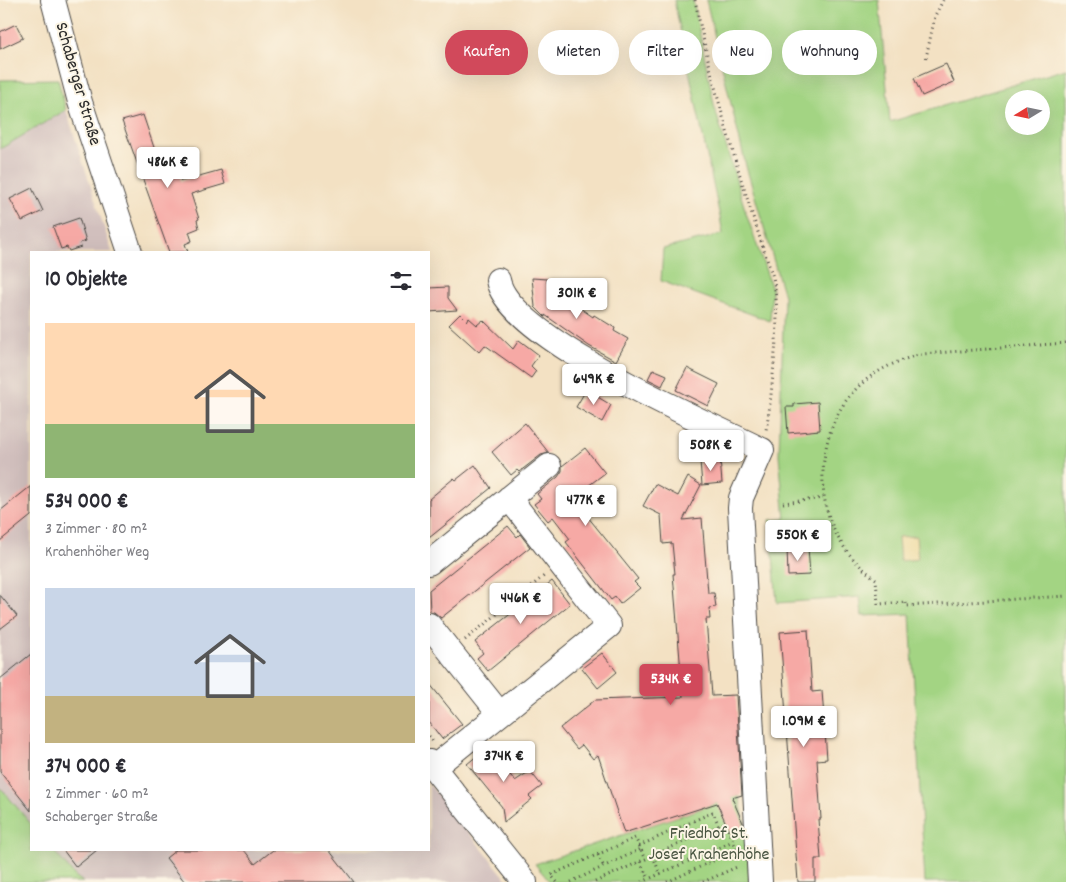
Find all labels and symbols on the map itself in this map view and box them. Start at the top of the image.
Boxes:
street label: Schaberger Straße [47,19,107,149]
north arrow [1005,90,1050,135]
pin: 486K € [127,146,209,189]
pin: 301K € [536,278,618,320]
pin: 649K € [553,364,635,406]
pin: 508K € [670,430,752,472]
pin: 477K € [545,484,627,527]
pin: 550K € [757,520,839,562]
pin: 446K € [480,582,562,625]
pin: 534K € [630,664,712,706]
pin: 1.09M € [758,706,850,748]
pin: 374K € [463,740,545,783]
park label: Friedhof St. Josef Krahenhöhe [649,822,770,868]

